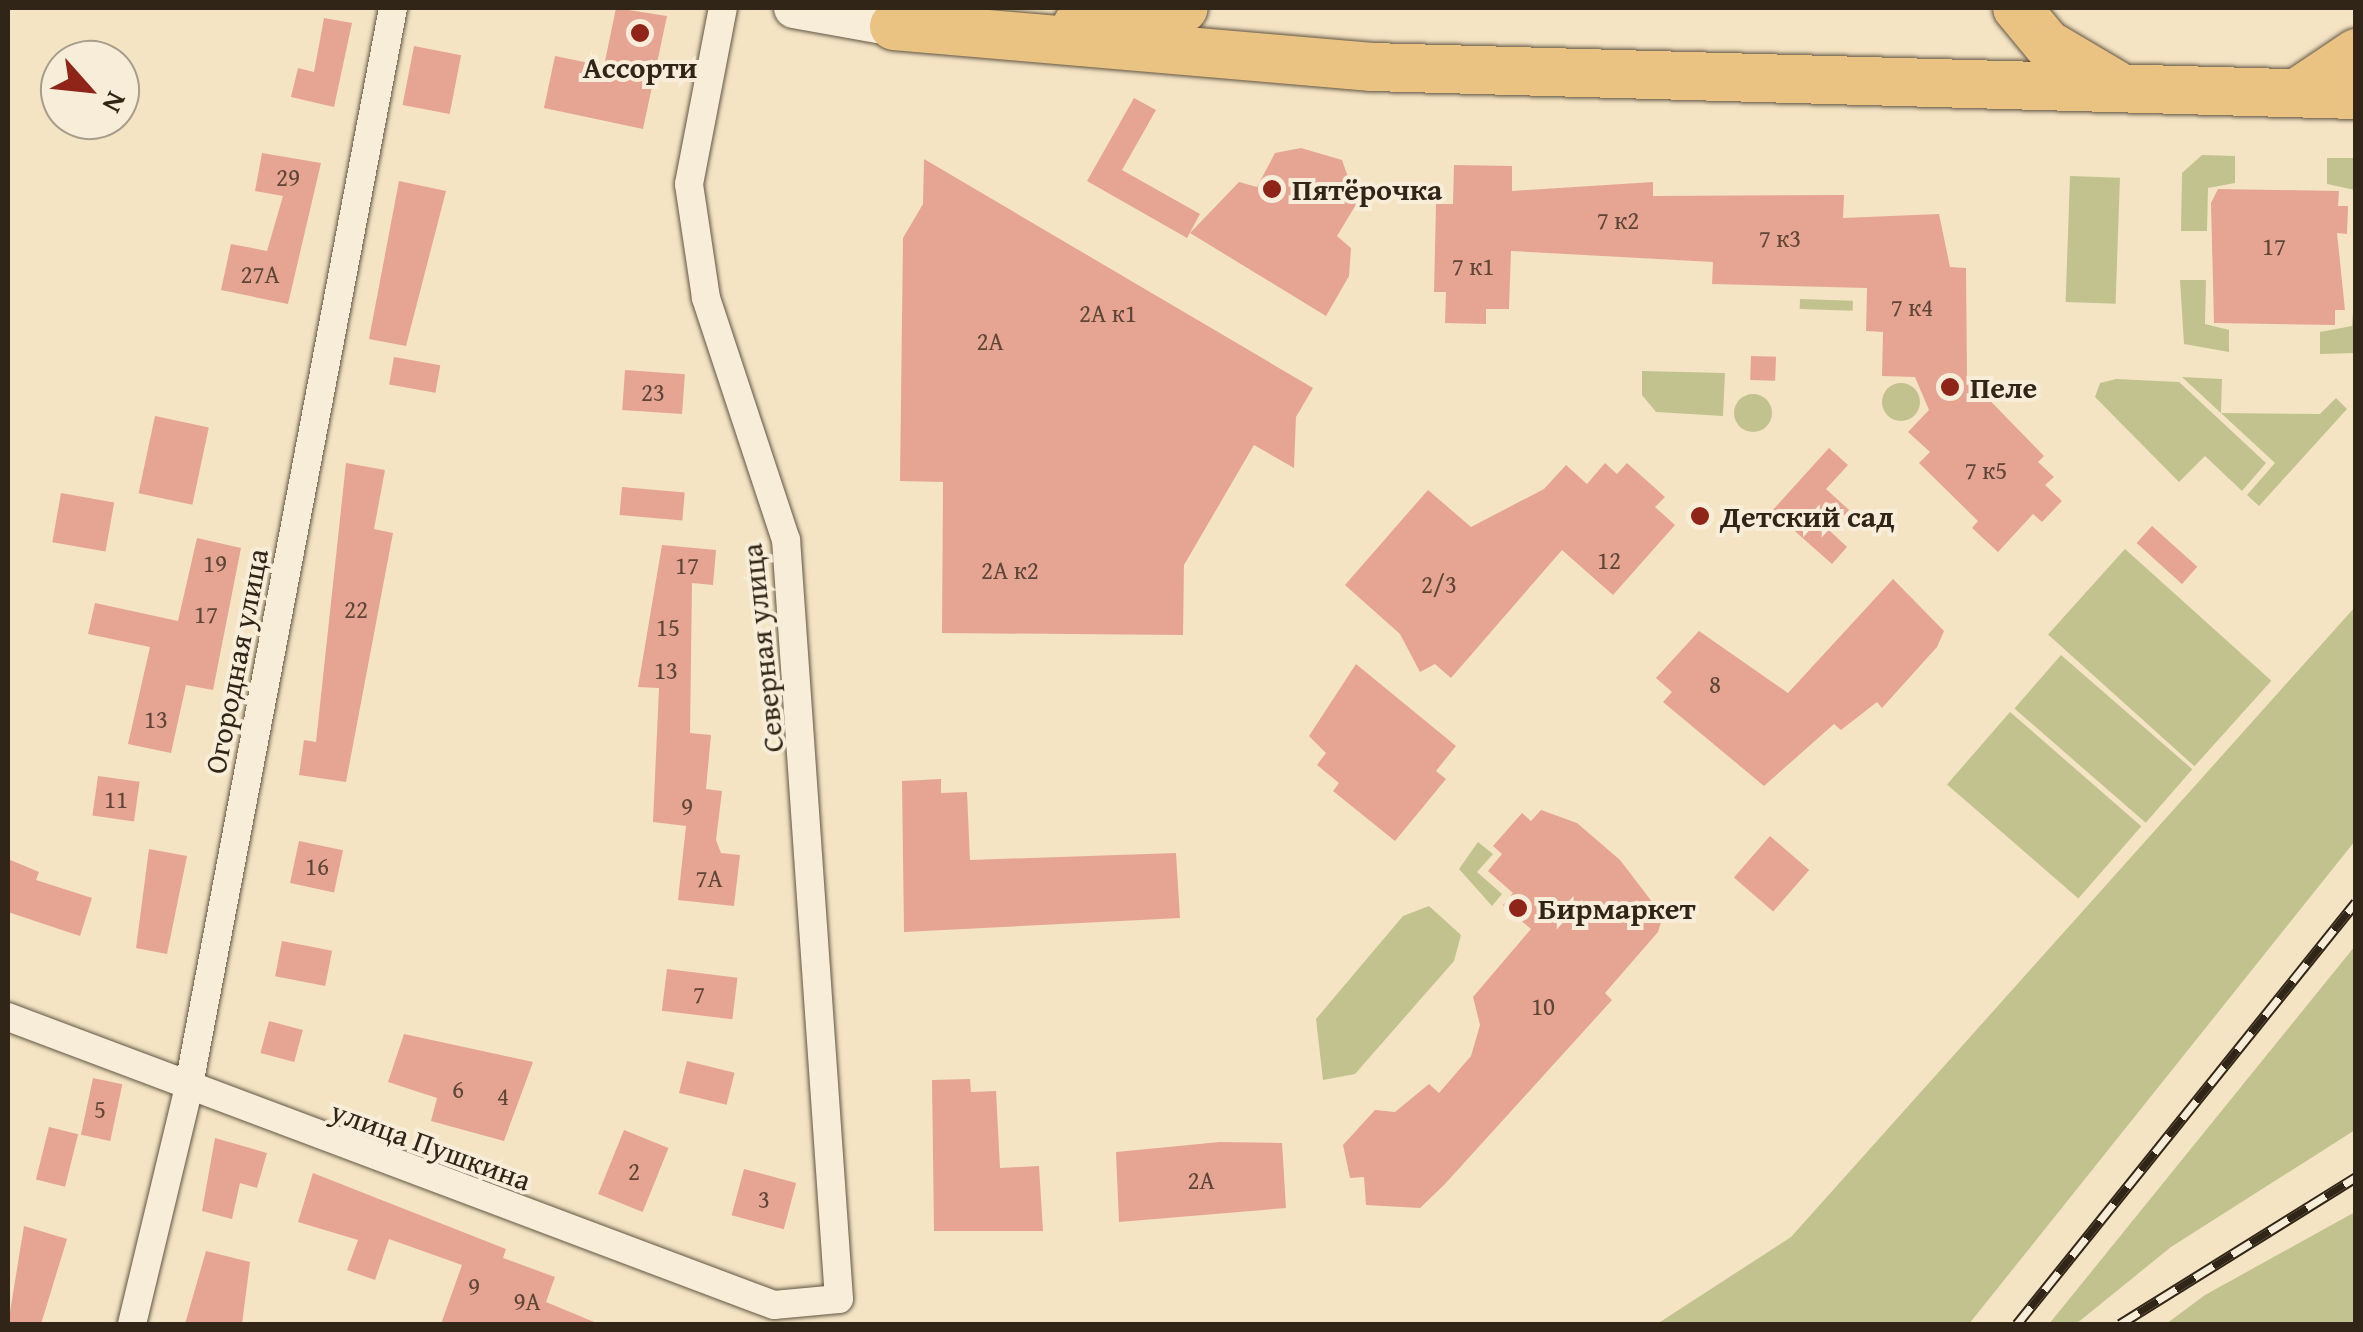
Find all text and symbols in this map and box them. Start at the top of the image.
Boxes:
marker: Ассорти [629,22,651,44]
north arrow [40,40,140,140]
place label: Ассорти [583,49,697,85]
text: N [93,85,138,121]
house number: 29 [276,162,300,192]
place label: Пятёрочка [1292,171,1442,207]
marker: Пятёрочка [1261,178,1283,200]
house number: 7 к2 [1597,205,1639,235]
house number: 7 к3 [1759,223,1801,253]
house number: 17 [2262,231,2286,261]
house number: 7 к1 [1452,251,1494,281]
house number: 27А [240,259,280,289]
house number: 7 к4 [1891,292,1933,322]
house number: 2А к1 [1079,298,1137,328]
house number: 2А [976,326,1004,356]
place label: Пеле [1970,369,2037,405]
marker: Пеле [1939,376,1961,398]
house number: 23 [641,377,665,407]
house number: 7 к5 [1965,455,2007,485]
place label: Детский сад [1720,498,1895,534]
marker: Детский сад [1689,505,1711,527]
street label: Северная улица [733,542,791,754]
street label: Огородная улица [197,545,275,777]
house number: 12 [1597,545,1621,575]
house number: 19 [203,548,227,578]
house number: 17 [675,550,699,580]
house number: 2А к2 [981,555,1039,585]
house number: 2/3 [1421,569,1457,599]
house number: 22 [344,594,368,624]
house number: 17 [194,599,218,629]
house number: 15 [656,612,680,642]
house number: 13 [654,655,678,685]
house number: 8 [1709,669,1721,699]
house number: 13 [144,704,168,734]
house number: 11 [104,784,128,814]
house number: 9 [681,791,693,821]
house number: 16 [305,851,329,881]
house number: 7А [695,863,723,893]
place label: Бирмаркет [1538,890,1696,926]
marker: Бирмаркет [1507,897,1529,919]
house number: 7 [693,979,705,1009]
house number: 10 [1531,991,1555,1021]
house number: 6 [452,1074,464,1104]
house number: 4 [497,1081,509,1111]
street label: улица Пушкина [326,1092,536,1198]
house number: 5 [94,1094,106,1124]
house number: 2 [628,1156,640,1186]
house number: 2А [1187,1165,1215,1195]
house number: 3 [758,1184,770,1214]
house number: 9 [468,1271,480,1301]
house number: 9А [513,1286,541,1316]

